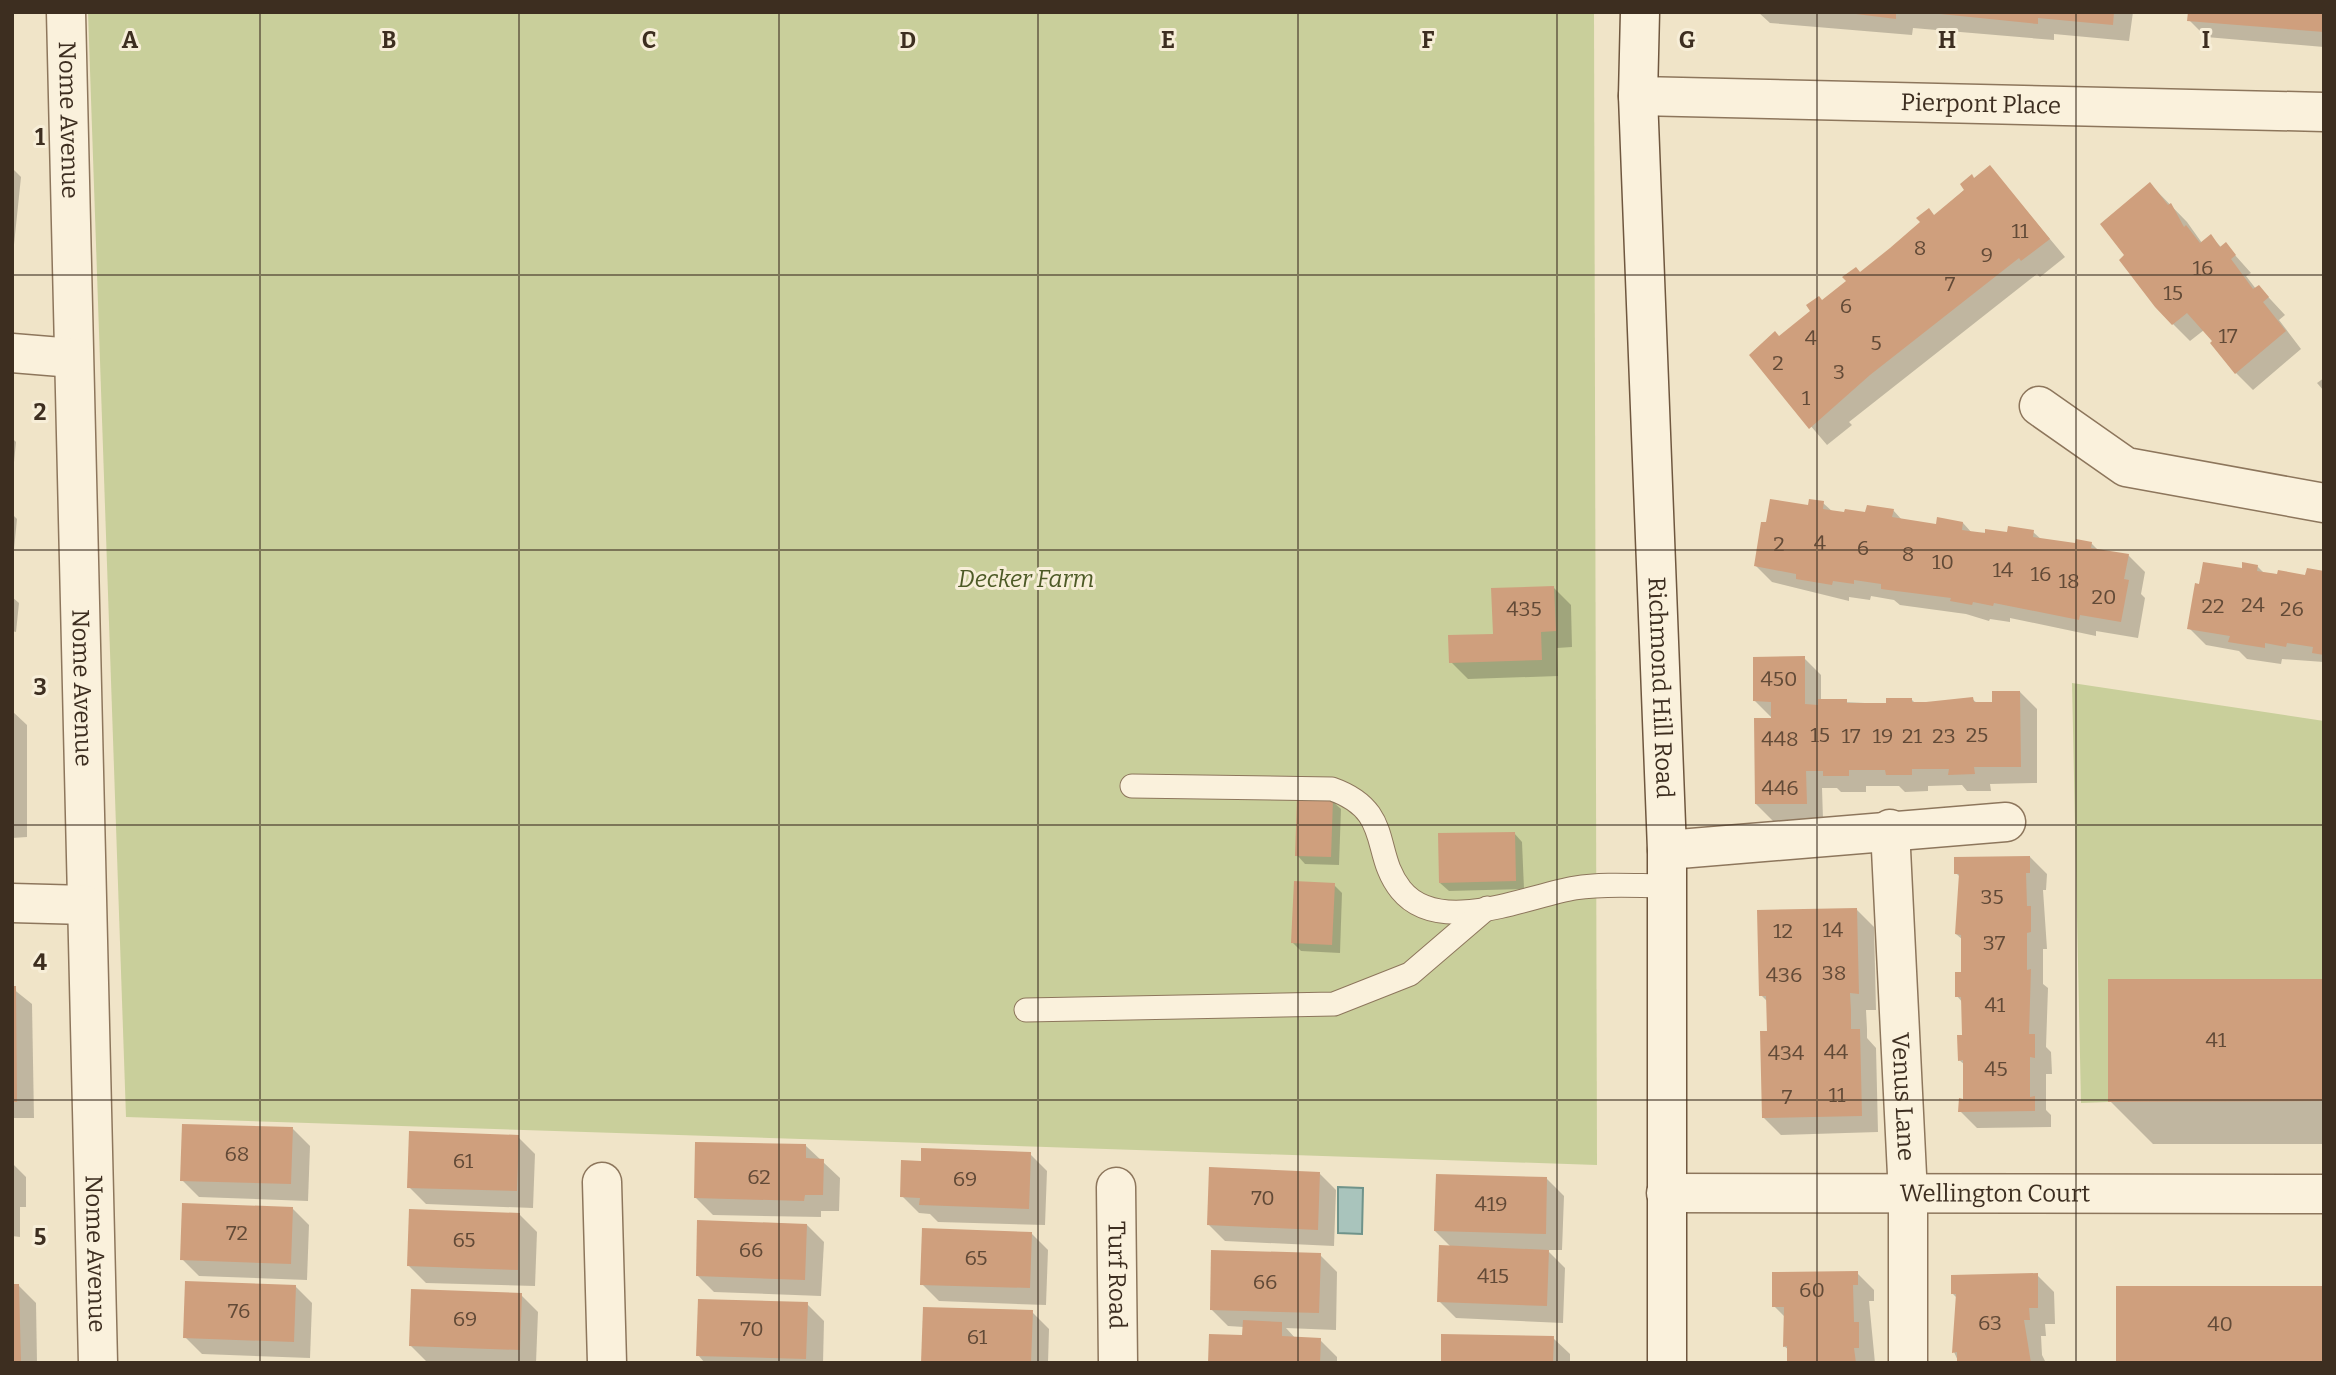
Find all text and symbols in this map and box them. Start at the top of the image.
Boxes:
text: A [122,26,139,54]
text: B [382,26,396,54]
text: C [642,26,656,54]
text: D [900,26,916,54]
text: E [1161,26,1175,54]
text: F [1422,26,1435,54]
text: G [1679,26,1696,54]
text: H [1938,26,1956,54]
text: I [2202,26,2210,54]
street label: Nome Avenue [53,41,84,199]
street label: Pierpont Place [1900,88,2061,120]
text: 1 [35,123,45,151]
house number: 11 [2011,218,2029,244]
house number: 8 [1914,235,1926,261]
house number: 9 [1981,242,1993,268]
house number: 16 [2193,255,2213,281]
house number: 7 [1945,271,1956,297]
house number: 15 [2163,280,2183,306]
house number: 6 [1840,293,1852,319]
house number: 17 [2219,323,2238,349]
house number: 4 [1805,325,1817,351]
house number: 5 [1870,330,1882,356]
house number: 2 [1772,350,1784,376]
house number: 3 [1833,359,1845,385]
house number: 1 [1802,385,1811,411]
text: 2 [34,398,47,426]
house number: 4 [1814,530,1826,556]
house number: 2 [1773,531,1785,557]
house number: 6 [1857,535,1869,561]
house number: 8 [1902,541,1914,567]
house number: 10 [1932,549,1954,575]
house number: 14 [1993,557,2013,583]
house number: 16 [2031,561,2051,587]
park label: Decker Farm [958,565,1094,593]
house number: 18 [2058,568,2080,594]
street label: Richmond Hill Road [1642,576,1679,799]
house number: 20 [2092,584,2116,610]
house number: 24 [2241,592,2265,618]
house number: 22 [2202,593,2224,619]
house number: 435 [1506,596,1542,622]
house number: 26 [2280,596,2304,622]
street label: Nome Avenue [66,609,98,767]
house number: 450 [1761,666,1797,692]
text: 3 [33,673,47,701]
house number: 15 [1810,722,1830,748]
house number: 25 [1966,722,1988,748]
house number: 17 [1842,723,1861,749]
house number: 19 [1873,723,1893,749]
house number: 21 [1902,723,1922,749]
house number: 23 [1932,723,1956,749]
house number: 448 [1761,726,1799,752]
house number: 446 [1762,775,1798,801]
house number: 35 [1980,884,2004,910]
house number: 14 [1823,917,1843,943]
house number: 12 [1773,918,1793,944]
house number: 37 [1983,930,2006,956]
text: 4 [33,948,47,976]
house number: 38 [1822,960,1846,986]
house number: 436 [1766,962,1802,988]
house number: 41 [1985,992,2006,1018]
house number: 41 [2206,1027,2227,1053]
street label: Venus Lane [1886,1032,1920,1162]
house number: 44 [1824,1039,1848,1065]
house number: 434 [1768,1040,1804,1066]
house number: 45 [1984,1056,2008,1082]
house number: 11 [1828,1082,1846,1108]
house number: 7 [1782,1084,1793,1110]
house number: 68 [225,1141,249,1167]
house number: 61 [453,1148,474,1174]
house number: 62 [747,1164,771,1190]
house number: 69 [953,1166,977,1192]
street label: Nome Avenue [80,1174,111,1333]
street label: Wellington Court [1900,1179,2091,1208]
house number: 70 [1251,1185,1275,1211]
house number: 419 [1474,1191,1508,1217]
house number: 72 [226,1220,248,1246]
street label: Turf Road [1102,1221,1132,1329]
text: 5 [34,1223,46,1251]
house number: 65 [452,1227,476,1253]
house number: 66 [739,1237,763,1263]
house number: 65 [964,1245,988,1271]
house number: 415 [1477,1263,1509,1289]
house number: 66 [1253,1269,1277,1295]
house number: 60 [1799,1277,1825,1303]
house number: 76 [228,1298,250,1324]
house number: 69 [453,1306,477,1332]
house number: 63 [1978,1310,2002,1336]
house number: 40 [2207,1311,2233,1337]
house number: 70 [740,1316,764,1342]
house number: 61 [967,1324,988,1350]

